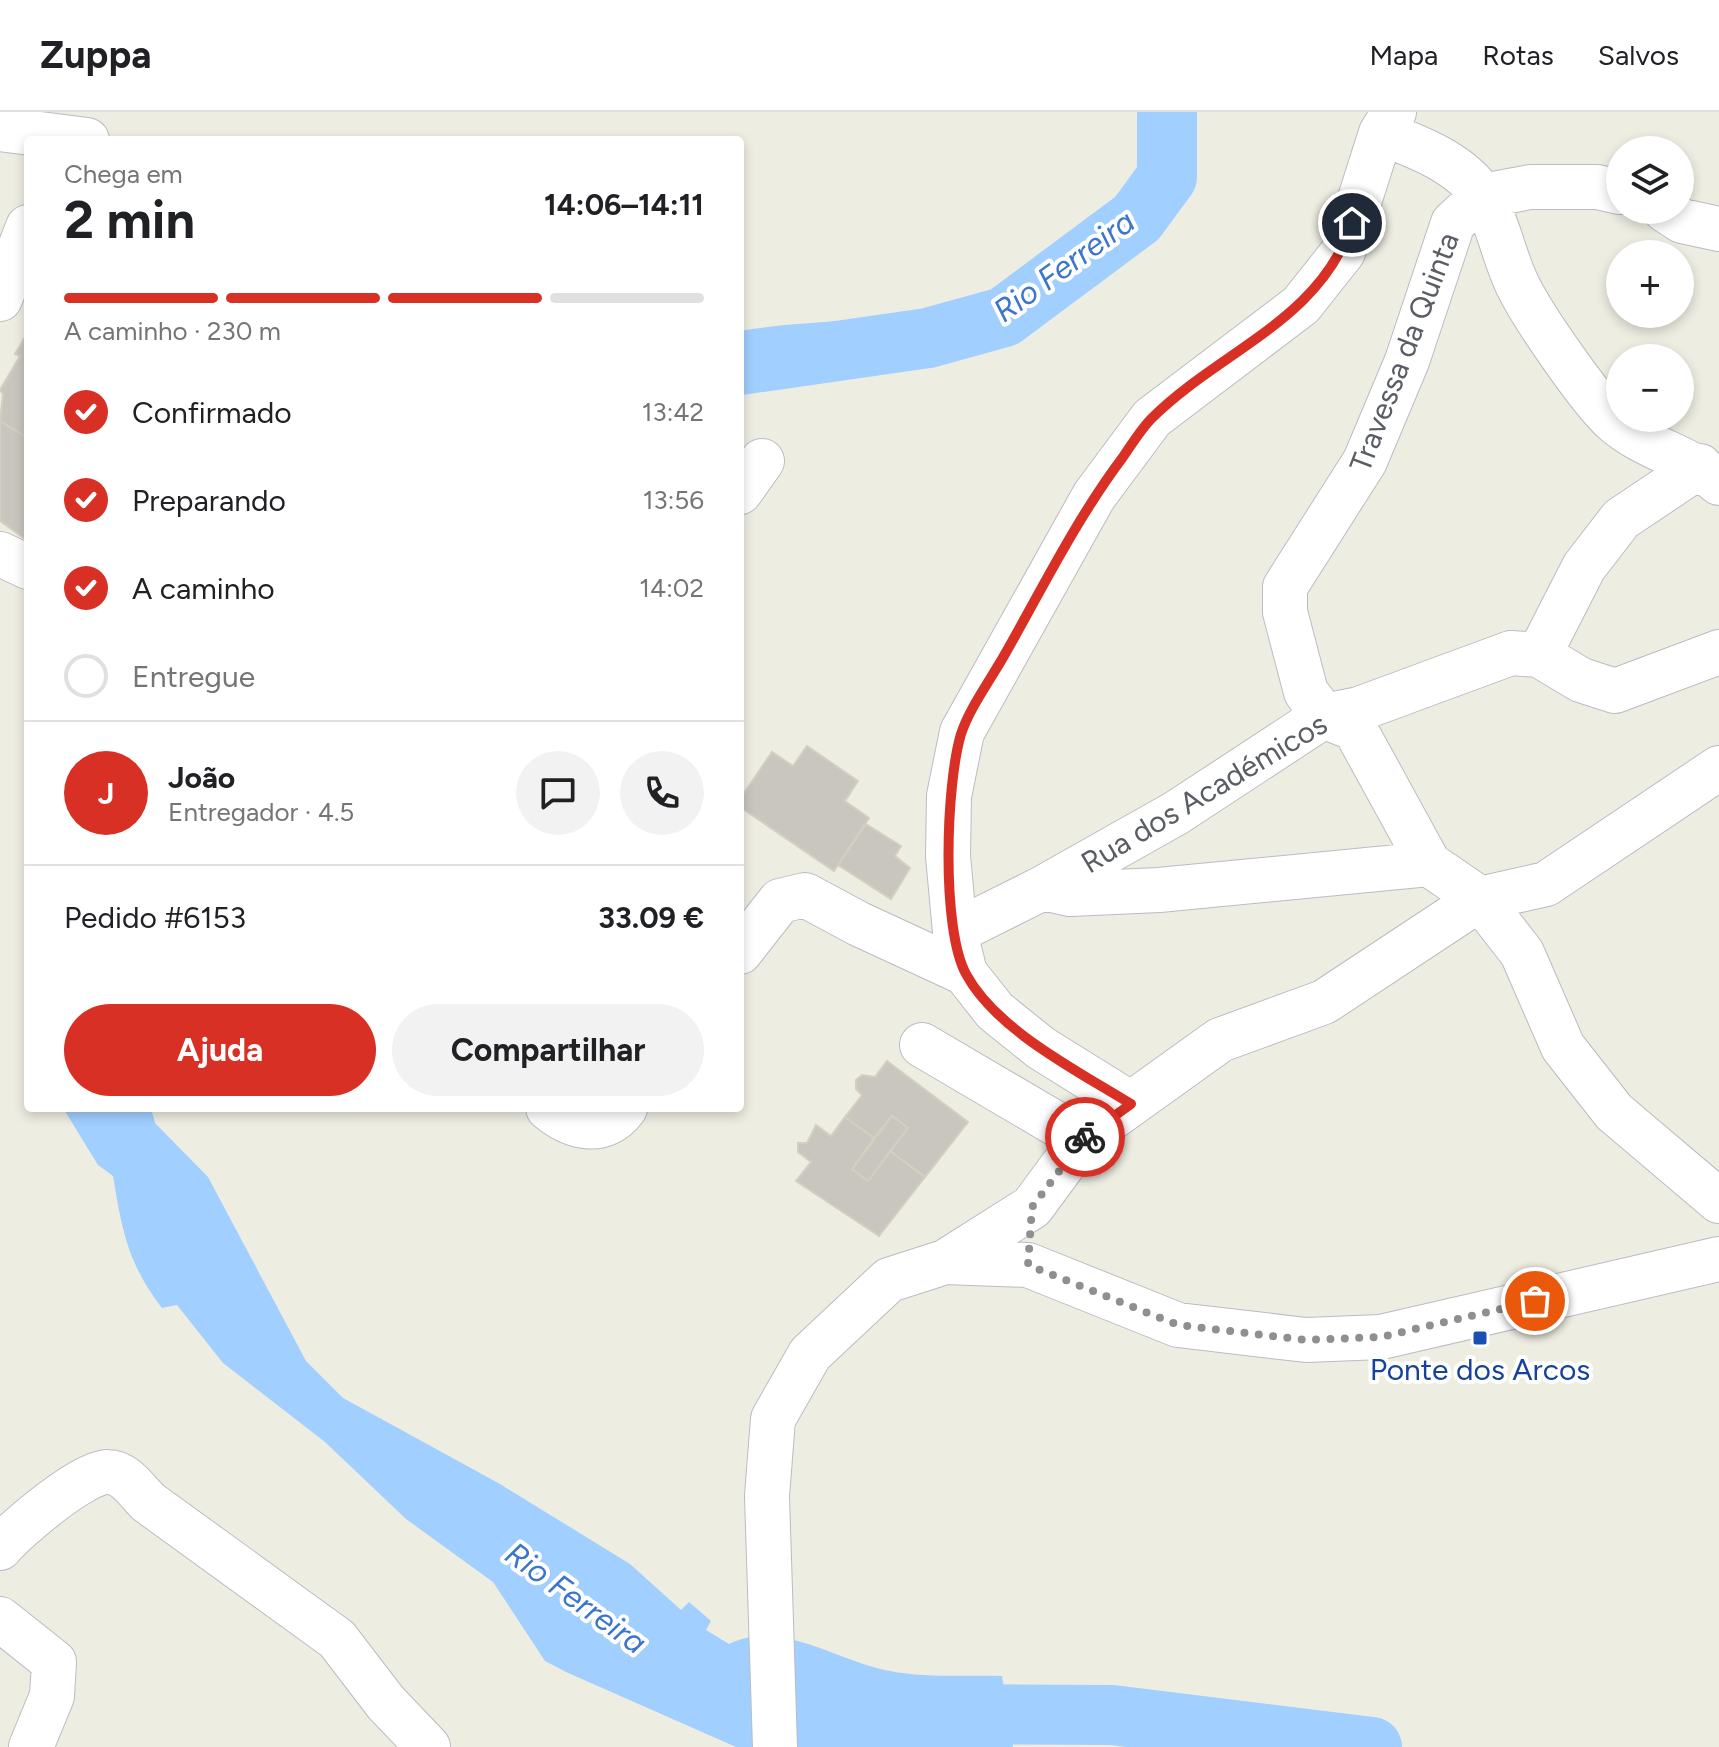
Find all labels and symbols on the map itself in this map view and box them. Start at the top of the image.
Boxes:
pin [1318,189,1386,257]
water label: Rio Ferreira [986,202,1142,330]
street label: Travessa da Quinta [1341,227,1467,477]
street label: Rua dos Académicos [1074,705,1334,881]
courier [1045,1097,1125,1177]
pin [1501,1267,1569,1335]
marker: Ponte dos Arcos [1471,1329,1489,1347]
place label: Ponte dos Arcos [1370,1351,1590,1388]
water label: Rio Ferreira [498,1534,654,1662]

